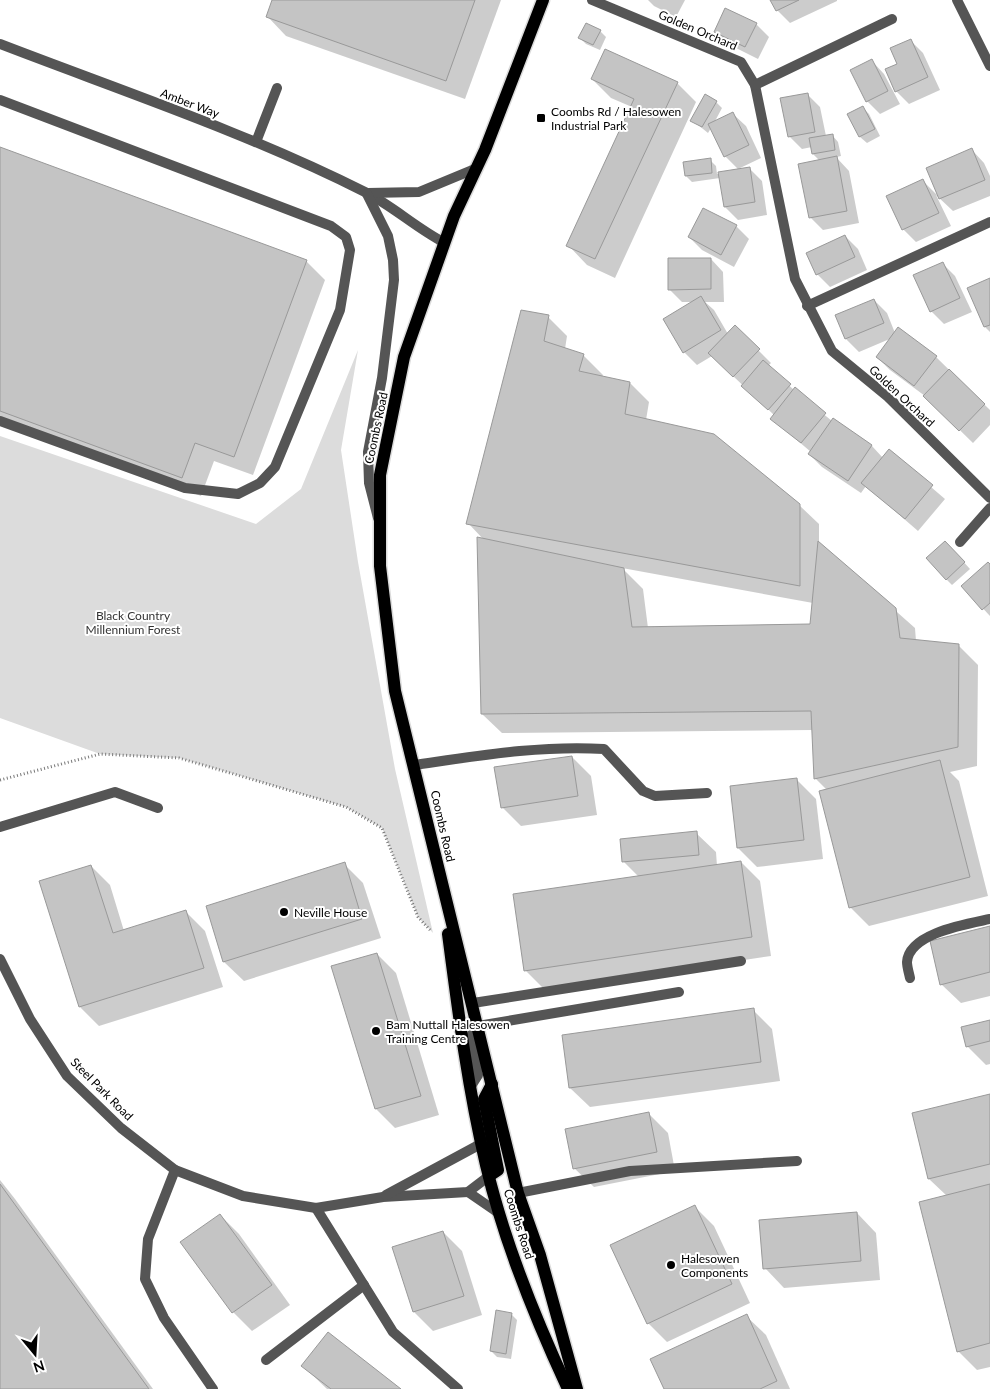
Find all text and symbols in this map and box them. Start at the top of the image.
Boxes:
street label: Golden Orchard [656,7,740,53]
street label: Amber Way [158,85,222,121]
place label: Coombs Rd / Halesowen Industrial Park [551,104,681,133]
marker: Coombs Rd / Halesowen Industrial Park [535,112,547,124]
street label: Golden Orchard [866,362,938,430]
street label: Coombs Road [361,391,391,465]
park label: Black Country Millennium Forest [86,608,181,637]
street label: Coombs Road [427,789,459,863]
place label: Neville House [294,905,367,920]
marker: Neville House [278,906,290,918]
place label: Bam Nuttall Halesowen Training Centre [386,1017,510,1046]
marker: Bam Nuttall Halesowen Training Centre [370,1025,382,1037]
street label: Steel Park Road [68,1055,136,1123]
street label: Coombs Road [501,1187,537,1261]
place label: Halesowen Components [681,1251,748,1280]
marker: Halesowen Components [665,1259,677,1271]
north arrow [10,1329,60,1379]
text: N [31,1357,47,1377]

